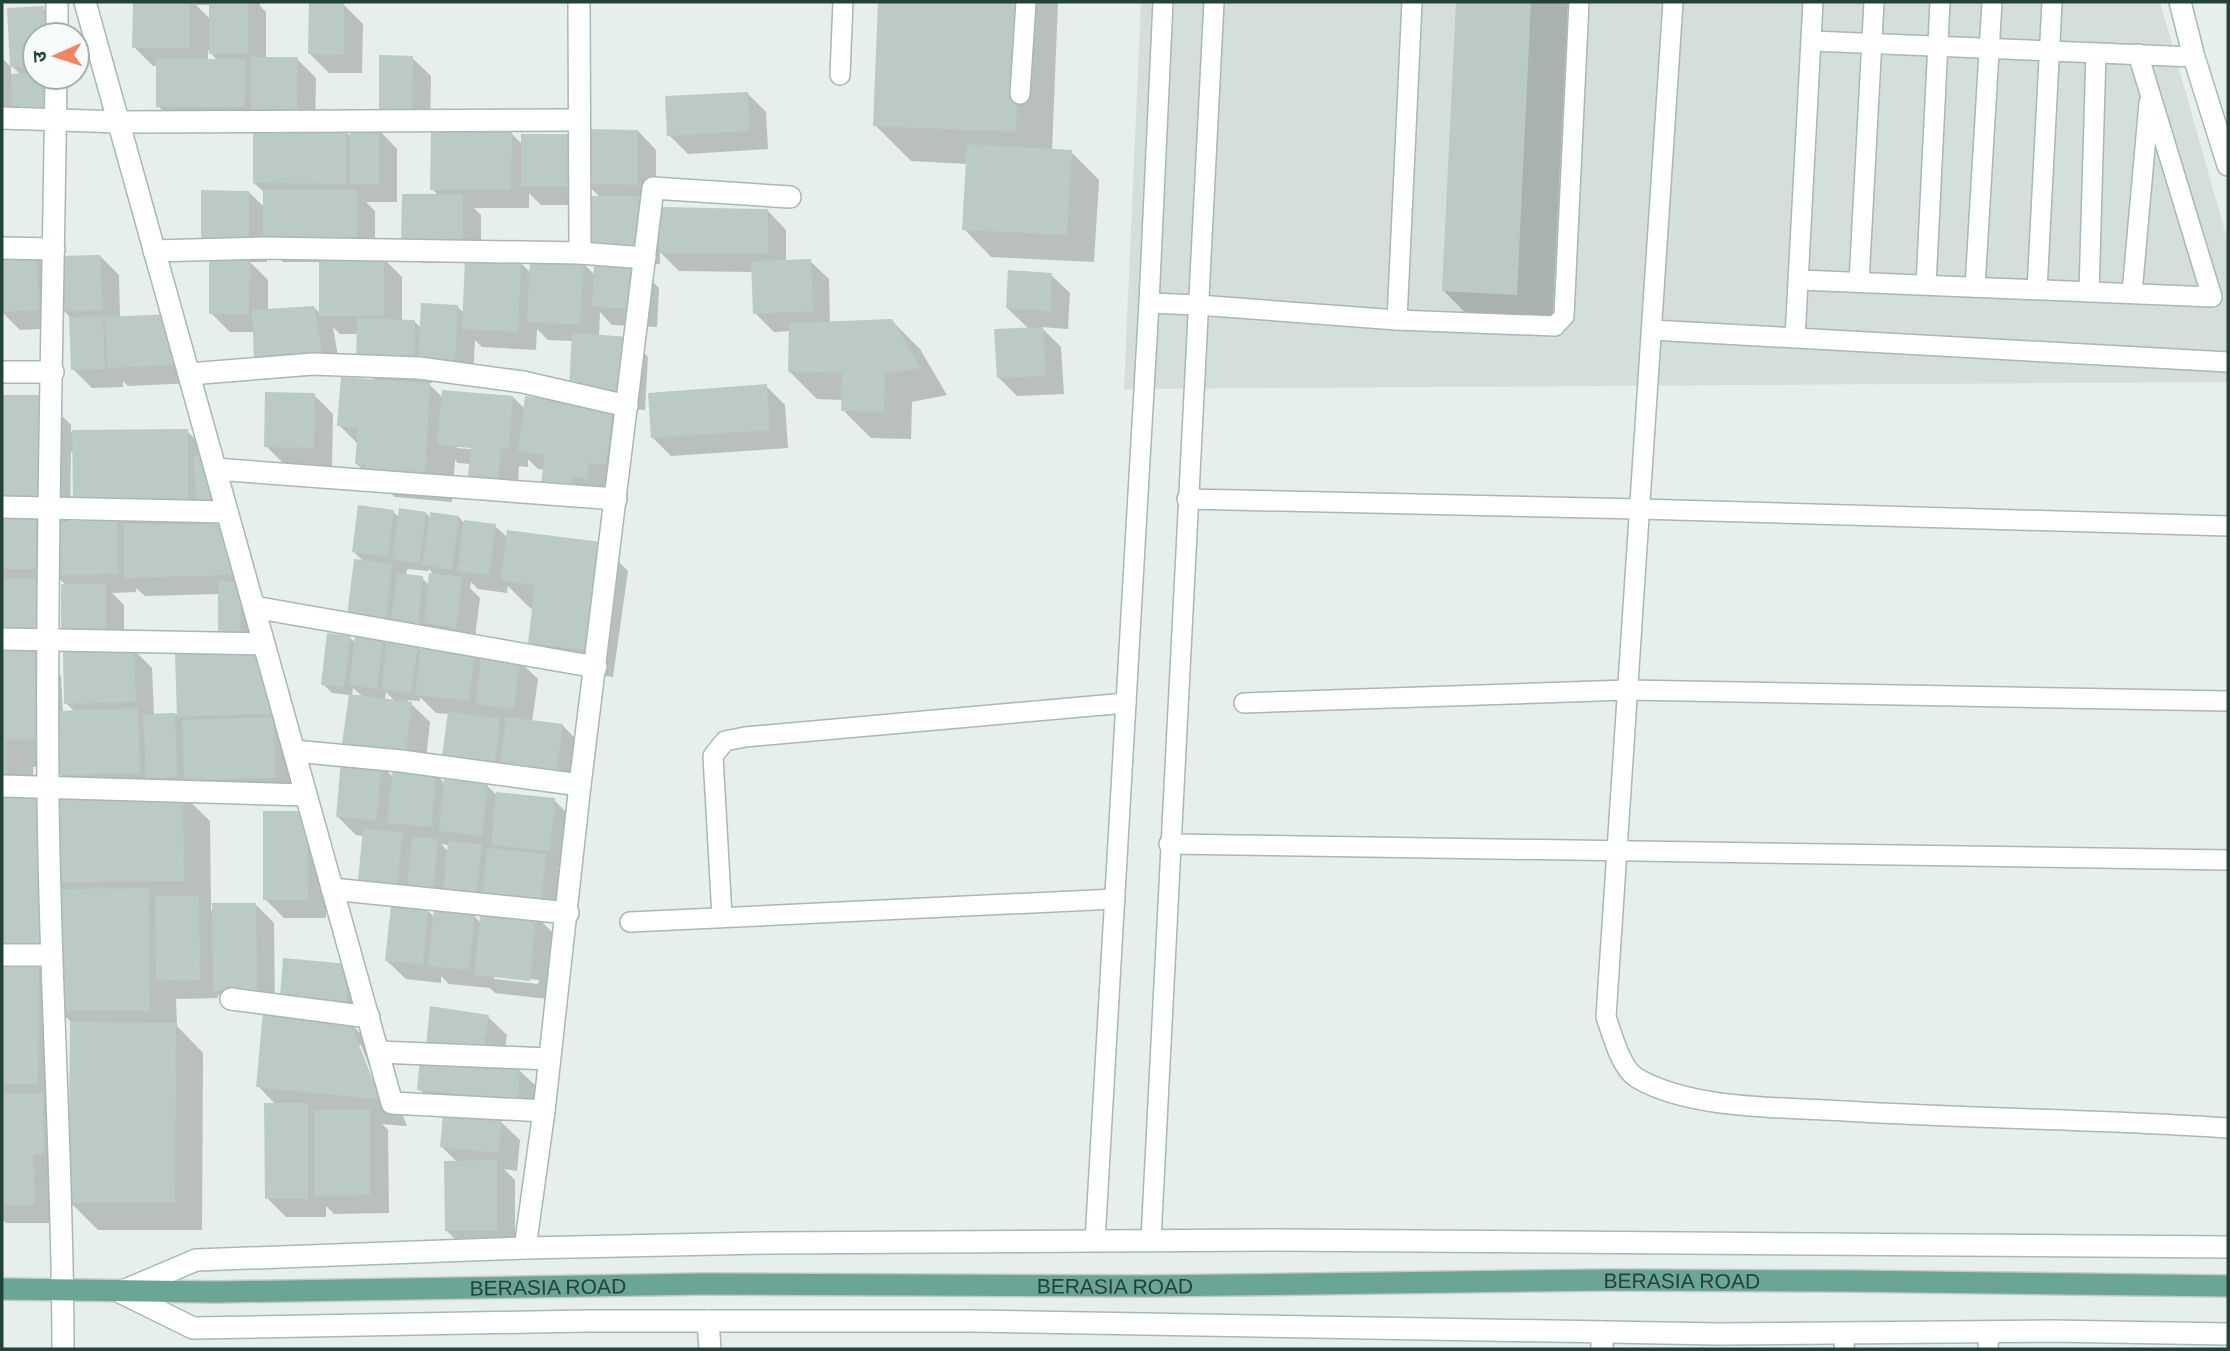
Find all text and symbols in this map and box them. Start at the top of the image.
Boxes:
north arrow [21,21,91,91]
text: उ [29,50,50,63]
street label: BERASIA ROAD [1604,1268,1760,1292]
street label: BERASIA ROAD [470,1274,626,1299]
street label: BERASIA ROAD [1037,1274,1193,1298]

